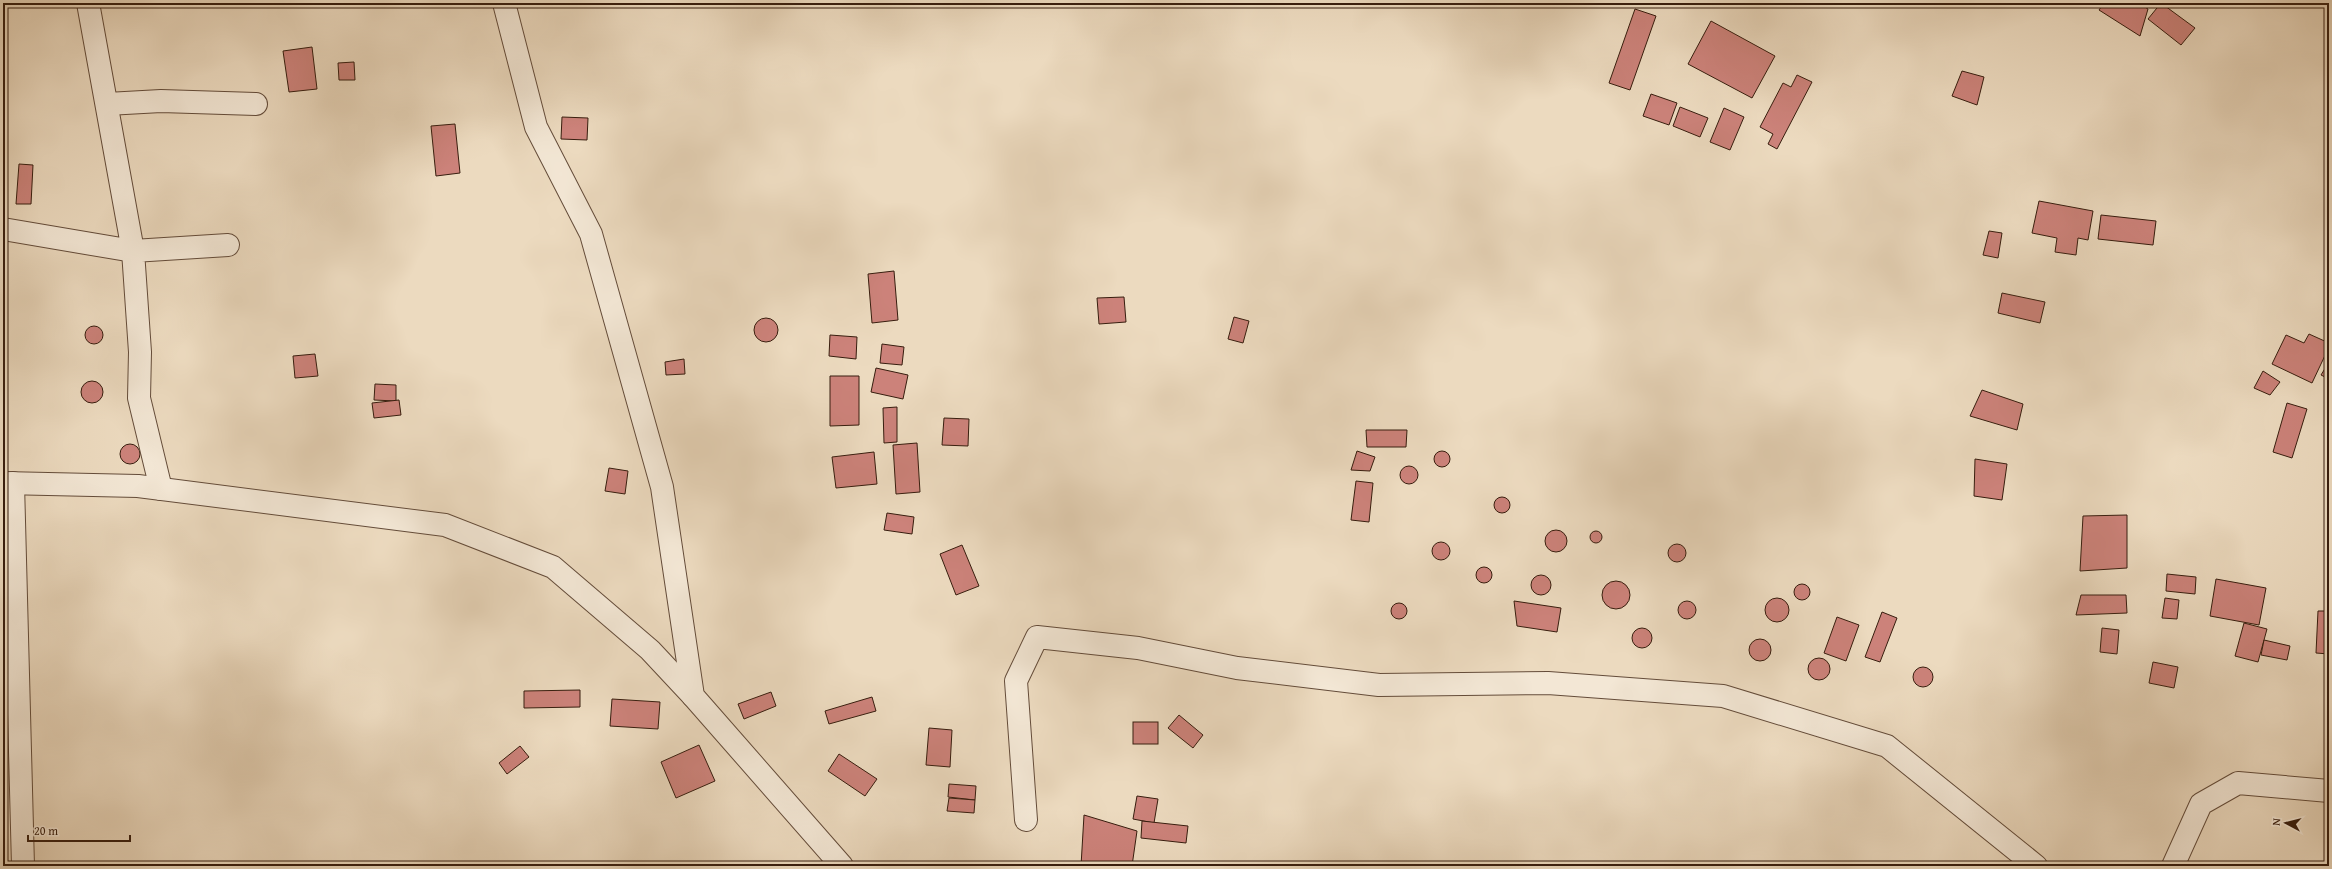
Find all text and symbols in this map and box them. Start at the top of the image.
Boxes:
north arrow [2266,803,2306,843]
scale bar [28,817,130,843]
text: N [2268,817,2285,826]
text: 20 m [34,822,58,839]

